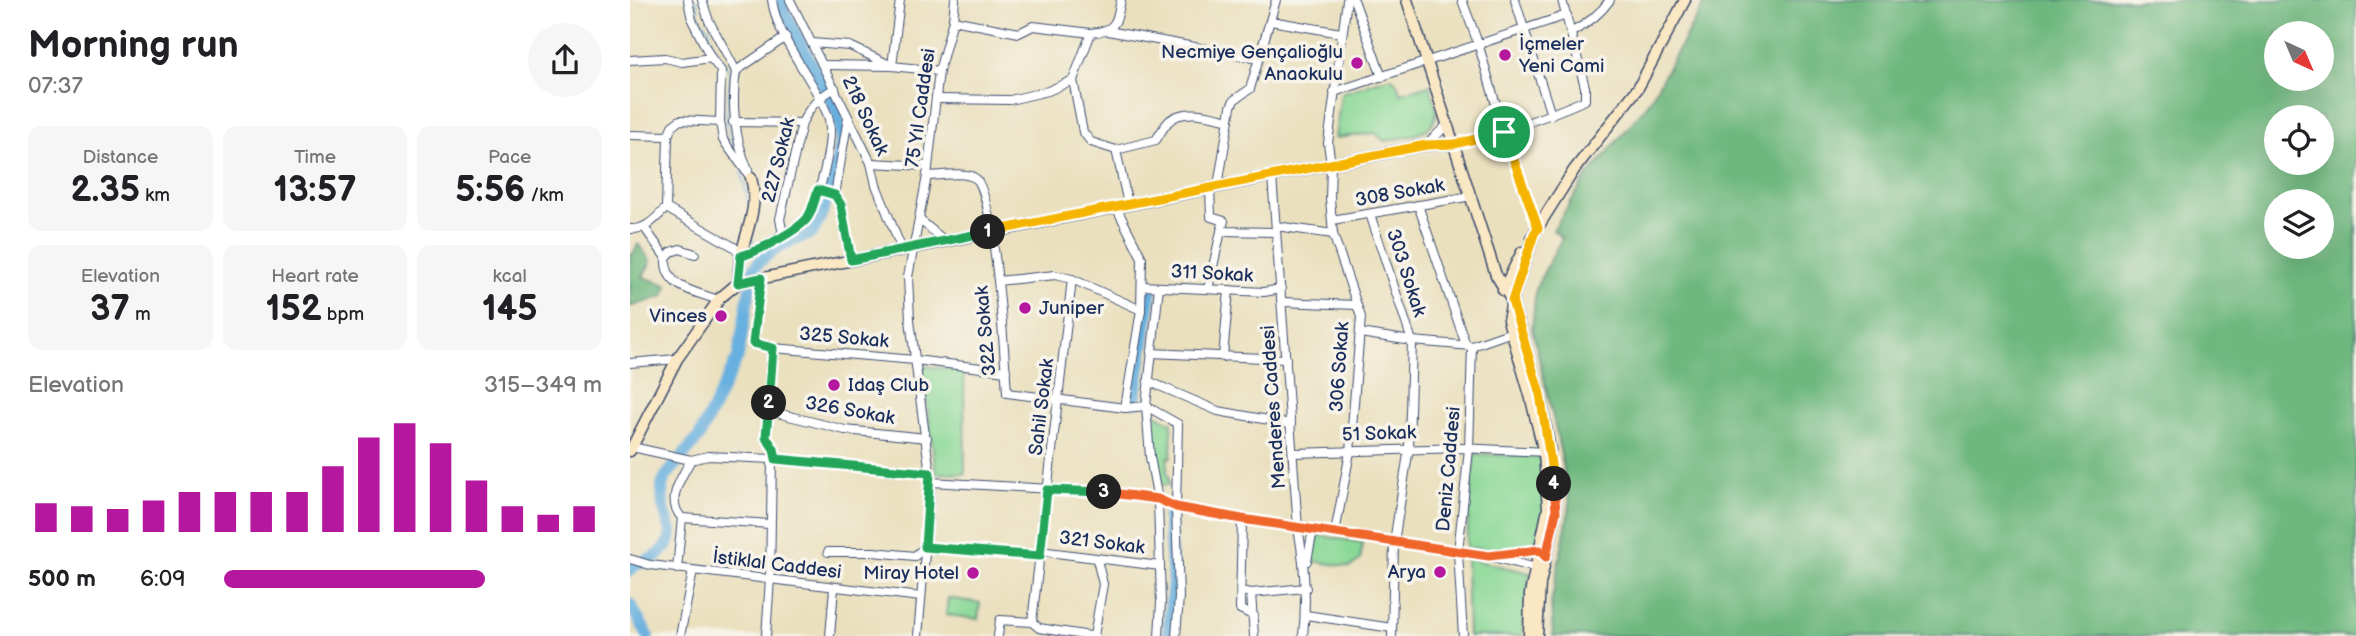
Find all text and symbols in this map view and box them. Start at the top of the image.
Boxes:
north arrow [2264,21,2334,91]
map controls [2264,21,2334,259]
text: Morning run [28,23,239,68]
button: share [528,23,602,97]
place label: İçmeler Yeni Cami [1518,33,1604,78]
place label: Necmiye Gençalioğlu Anaokulu [1161,41,1343,86]
street label: 75 Yıl Caddesi [901,47,941,169]
marker: İçmeler Yeni Cami [1497,47,1513,63]
marker: Necmiye Gençalioğlu Anaokulu [1349,55,1365,71]
text: 07:37 [28,72,83,100]
street label: 218 Sokak [837,72,894,160]
pin [1474,102,1534,162]
button: locate [2264,105,2334,175]
icon: arrive [1485,113,1523,151]
street label: 227 Sokak [757,114,801,205]
text: Distance [82,146,158,169]
text: Time [294,146,336,169]
text: Pace [488,146,531,169]
text: 2.35 [71,169,140,212]
text: 13:57 [273,169,357,212]
text: 5:56 [455,169,525,212]
street label: 308 Sokak [1354,174,1447,212]
text: km [140,184,170,207]
text: /km [525,184,564,207]
button: layers [2264,189,2334,259]
pin: 1 [970,215,1006,250]
text: 1 [984,220,992,243]
street label: 303 Sokak [1381,226,1431,320]
street label: 311 Sokak [1170,260,1254,288]
text: Elevation [81,265,160,288]
text: Heart rate [271,265,359,288]
text: kcal [493,265,527,288]
street label: 322 Sokak [971,284,1001,377]
text: 37 [90,288,130,331]
text: 152 [266,288,322,331]
text: 145 [482,288,537,331]
place label: Juniper [1039,297,1105,320]
marker: Juniper [1017,300,1033,316]
text: m [130,303,151,326]
text: bpm [322,303,364,326]
place label: Vinces [649,305,707,328]
marker: Vinces [713,308,729,324]
street label: 306 Sokak [1325,320,1355,413]
street label: 325 Sokak [798,323,890,353]
street label: Menderes Caddesi [1257,324,1291,490]
street label: Sahil Sokak [1025,357,1059,457]
text: Elevation [28,371,124,399]
text: 315–349 m [484,371,602,399]
place label: Idaş Club [848,374,929,397]
marker: Idaş Club [826,377,842,393]
pin: 2 [752,386,786,420]
text: 2 [763,391,774,414]
street label: 326 Sokak [803,392,897,430]
street label: Deniz Caddesi [1432,406,1466,532]
street label: 51 Sokak [1341,421,1417,447]
pin: 4 [1536,466,1572,502]
text: 4 [1548,472,1559,495]
pin: 3 [1086,475,1121,510]
text: 3 [1098,480,1109,503]
street label: 321 Sokak [1058,526,1147,560]
street label: İstiklal Caddesi [711,546,843,584]
place label: Arya [1388,561,1426,584]
place label: Miray Hotel [863,562,959,585]
marker: Arya [1432,564,1448,580]
text: 500 m [28,565,96,593]
text: 6:09 [140,565,186,593]
marker: Miray Hotel [965,565,981,581]

